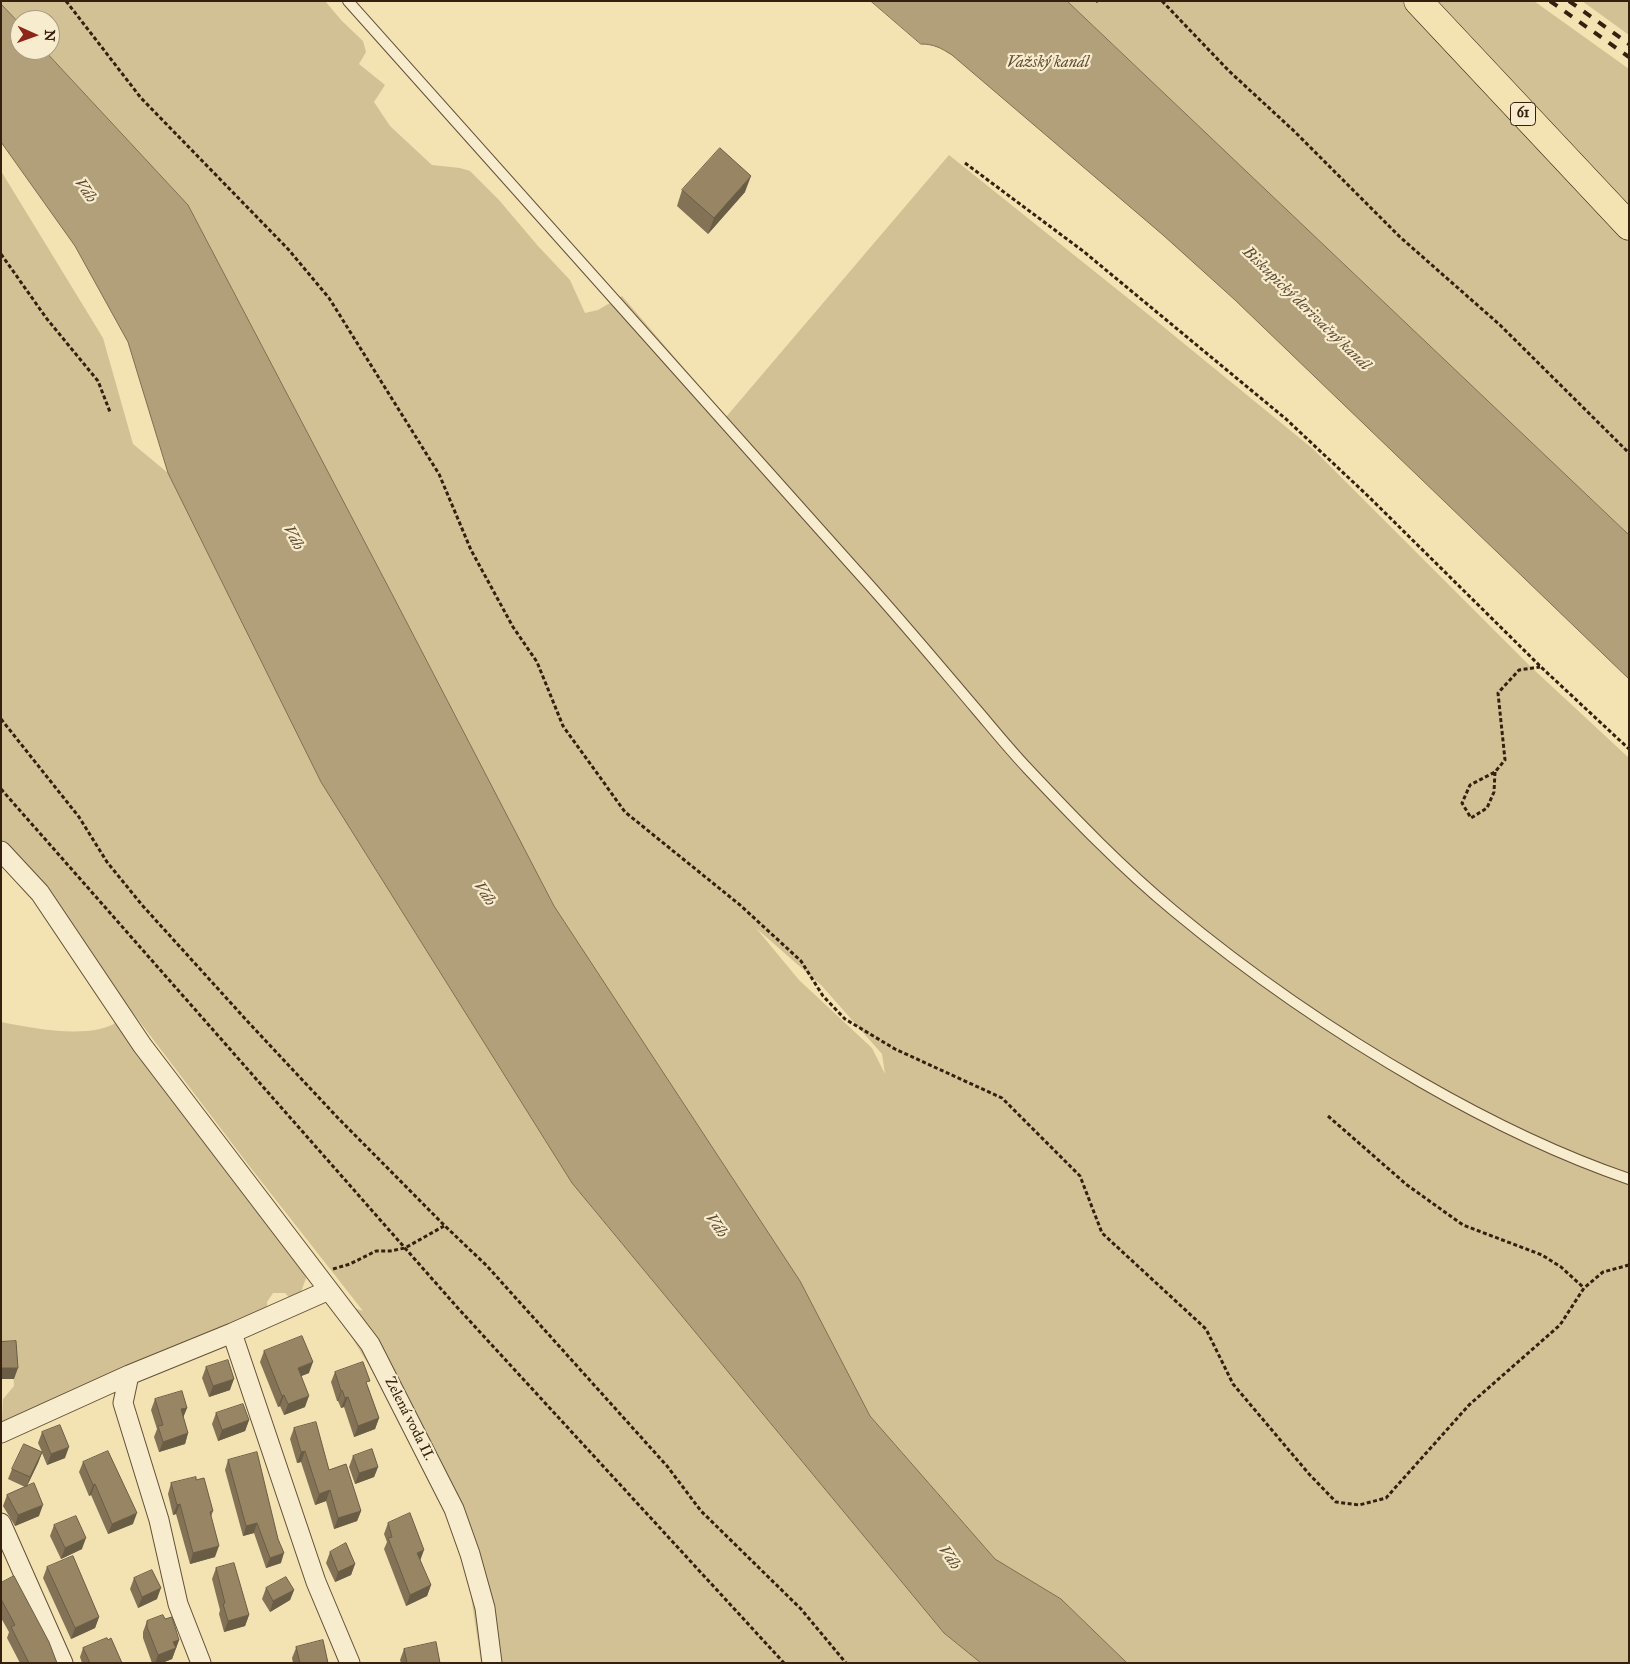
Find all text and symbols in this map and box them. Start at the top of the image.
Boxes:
north arrow [10,10,60,60]
text: N [41,29,58,42]
water label: Važský kanál [1007,53,1089,73]
road number: 61 [1510,102,1536,126]
water label: Váh [70,175,100,207]
water label: Biskupický derivačný kanál [1238,243,1374,375]
water label: Váh [279,522,307,554]
water label: Váh [469,878,499,910]
water label: Váh [701,1210,731,1242]
street label: Zelená voda II. [380,1374,438,1464]
water label: Váh [934,1542,964,1574]

